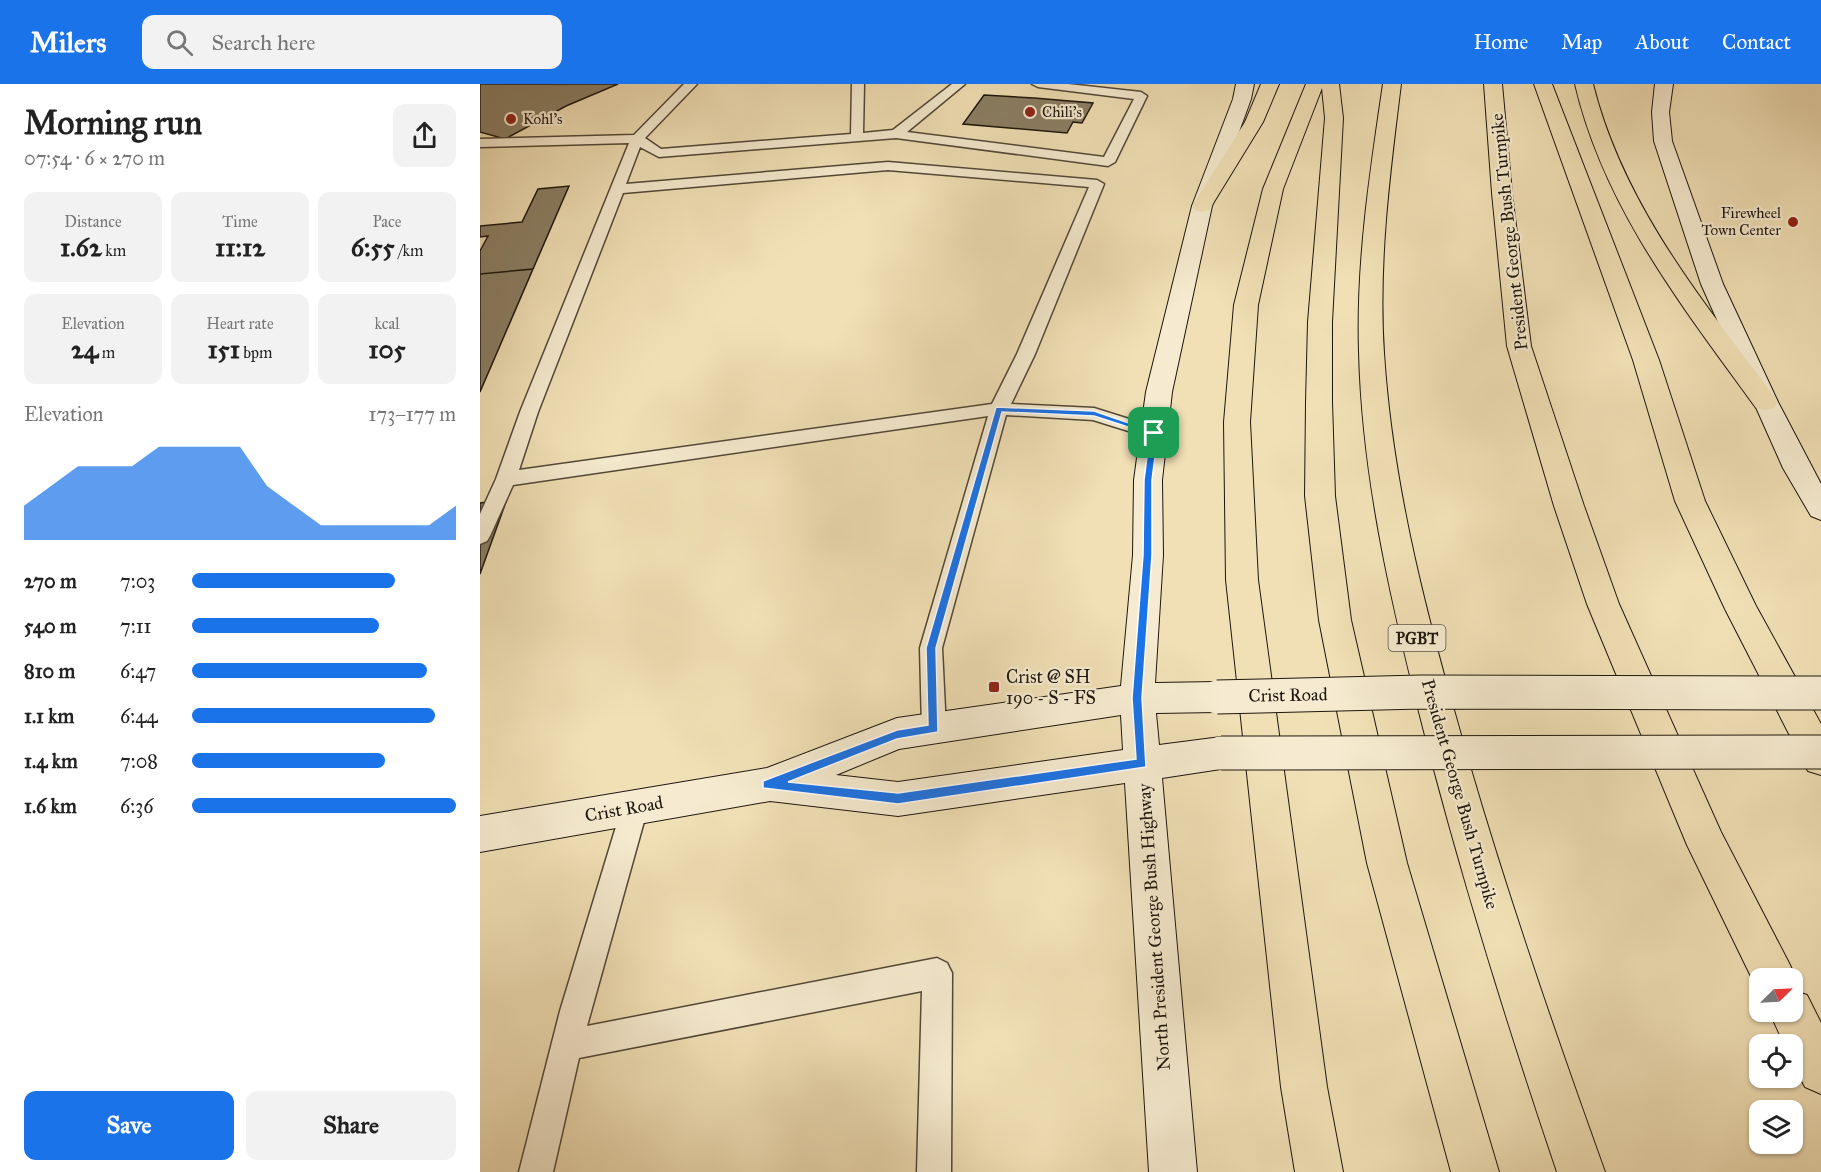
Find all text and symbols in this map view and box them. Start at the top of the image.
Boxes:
search box [142,15,562,69]
text: Milers [30,25,106,60]
icon: search [163,26,196,59]
text: Search here [211,29,316,56]
text: Home [1473,29,1528,55]
text: Map [1561,29,1602,55]
text: About [1635,29,1689,55]
text: Contact [1722,29,1791,55]
text: Morning run [24,103,202,143]
place label: Chili's [1042,103,1082,121]
button: share [393,104,456,167]
marker: Chili's [1023,105,1037,119]
place label: Kohl's [523,110,563,128]
marker: Kohl's [504,112,518,126]
street label: President George Bush Turnpike [1486,112,1533,352]
text: 07:54 · 6 × 270 m [24,146,165,170]
place label: Firewheel Town Center [1701,204,1782,239]
text: Distance [64,212,122,231]
text: Time [222,212,258,231]
text: Pace [372,212,402,231]
marker: Firewheel Town Center [1786,215,1800,229]
text: 1.62 [60,231,102,263]
text: 11:12 [215,231,265,263]
text: 6:55 [351,231,395,263]
text: km [102,241,126,260]
text: /km [395,241,423,260]
text: Elevation [61,314,125,333]
text: Heart rate [206,314,274,333]
text: kcal [374,314,400,333]
text: 24 [71,333,98,365]
text: 151 [207,333,240,365]
text: 105 [368,333,406,365]
text: m [98,343,115,362]
text: bpm [240,343,273,362]
text: Elevation [24,402,103,426]
text: 173–177 m [369,402,456,426]
pin [1128,407,1179,458]
icon: arrive [1137,416,1170,449]
text: 270 m [24,569,77,593]
text: 7:03 [120,569,155,593]
text: 540 m [24,614,77,638]
text: 7:11 [120,614,152,638]
road number: PGBT [1388,625,1446,651]
text: 810 m [24,659,75,683]
text: 6:47 [120,659,156,683]
place label: Crist @ SH 190 - S - FS [1006,666,1096,709]
street label: President George Bush Turnpike [1416,676,1503,912]
marker: Crist @ SH 190 - S - FS [987,680,1001,694]
street label: Crist Road [1248,683,1328,707]
text: 1.1 km [24,704,74,728]
text: 6:44 [120,704,158,728]
text: 1.4 km [24,749,78,773]
text: 7:08 [120,749,158,773]
street label: North President George Bush Highway [1133,782,1176,1071]
street label: Crist Road [583,791,665,827]
text: 1.6 km [24,794,77,818]
text: 6:36 [120,794,154,818]
north arrow [1749,968,1803,1022]
map controls [1749,968,1803,1154]
button: locate [1749,1034,1803,1088]
button: Save [24,1091,234,1160]
button: Share [246,1091,456,1160]
button: layers [1749,1100,1803,1154]

